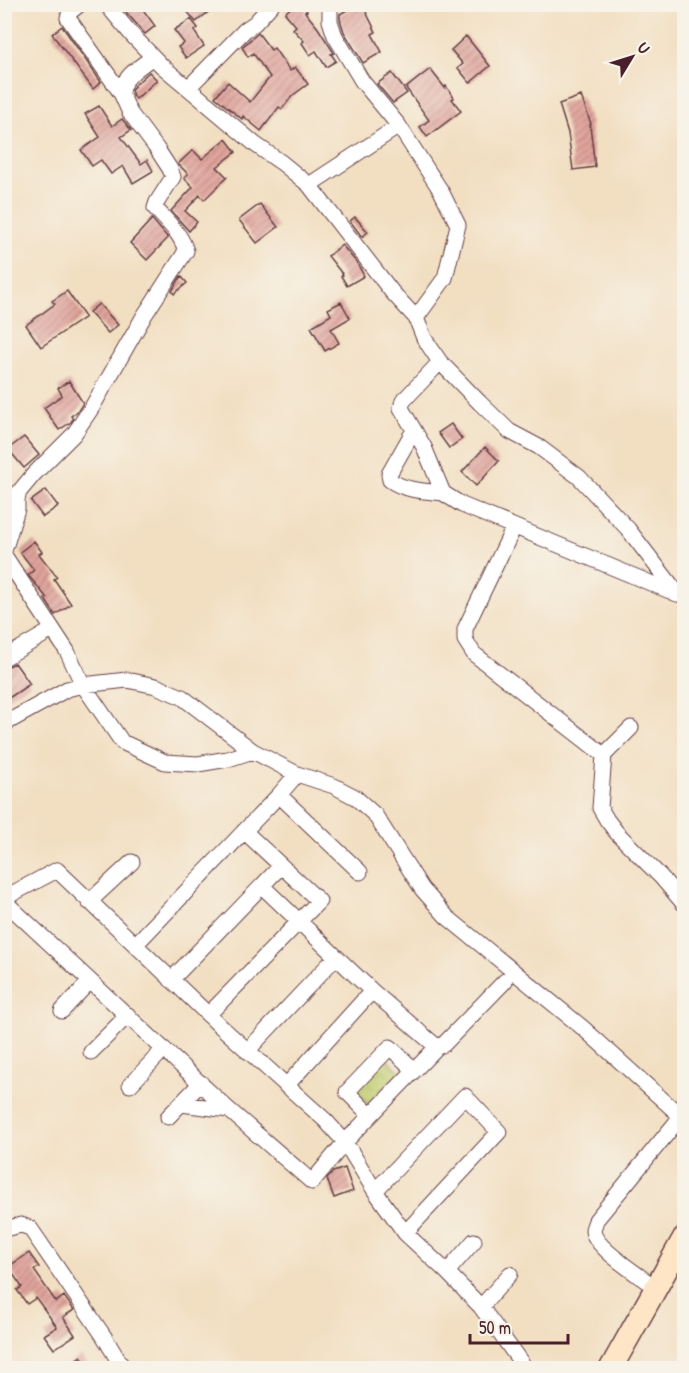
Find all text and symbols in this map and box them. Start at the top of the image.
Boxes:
north arrow [602,27,662,87]
text: U [632,38,655,58]
scale bar [470,1307,568,1345]
text: 50 m [479,1315,511,1340]

